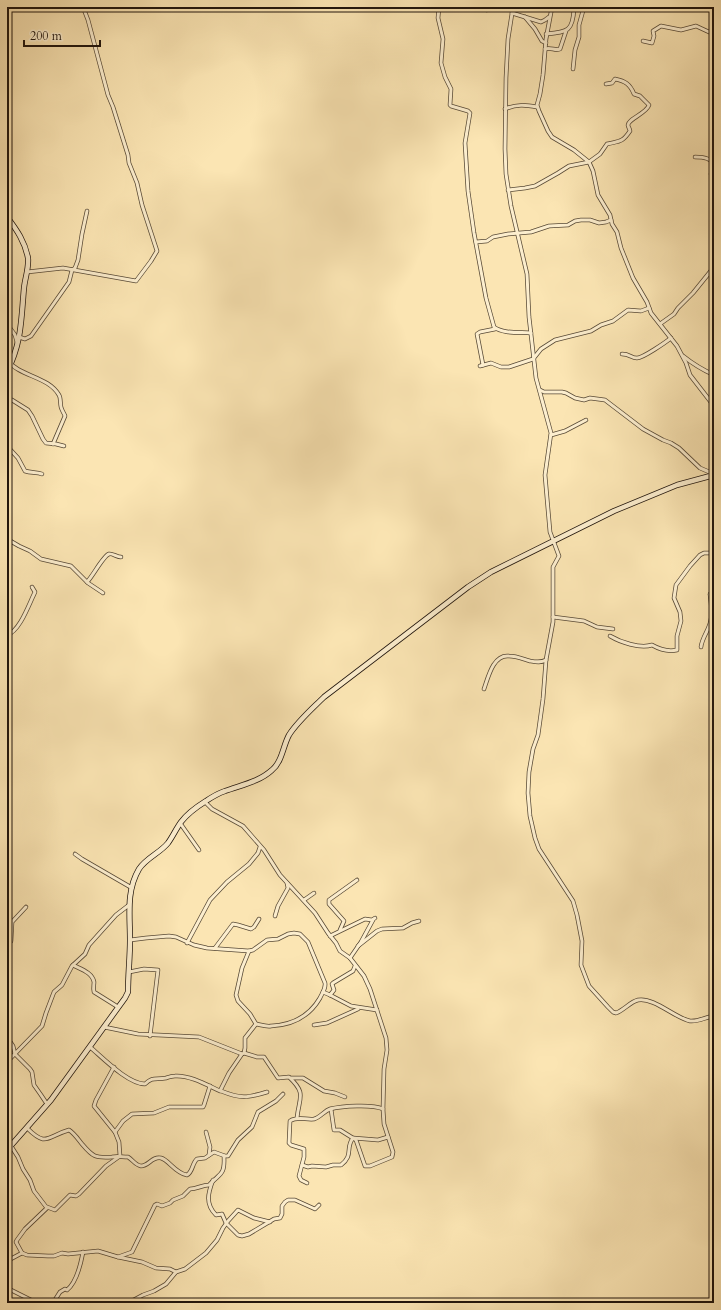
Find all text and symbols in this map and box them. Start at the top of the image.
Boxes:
scale bar [24,22,100,48]
text: 200 m [30,28,63,44]

